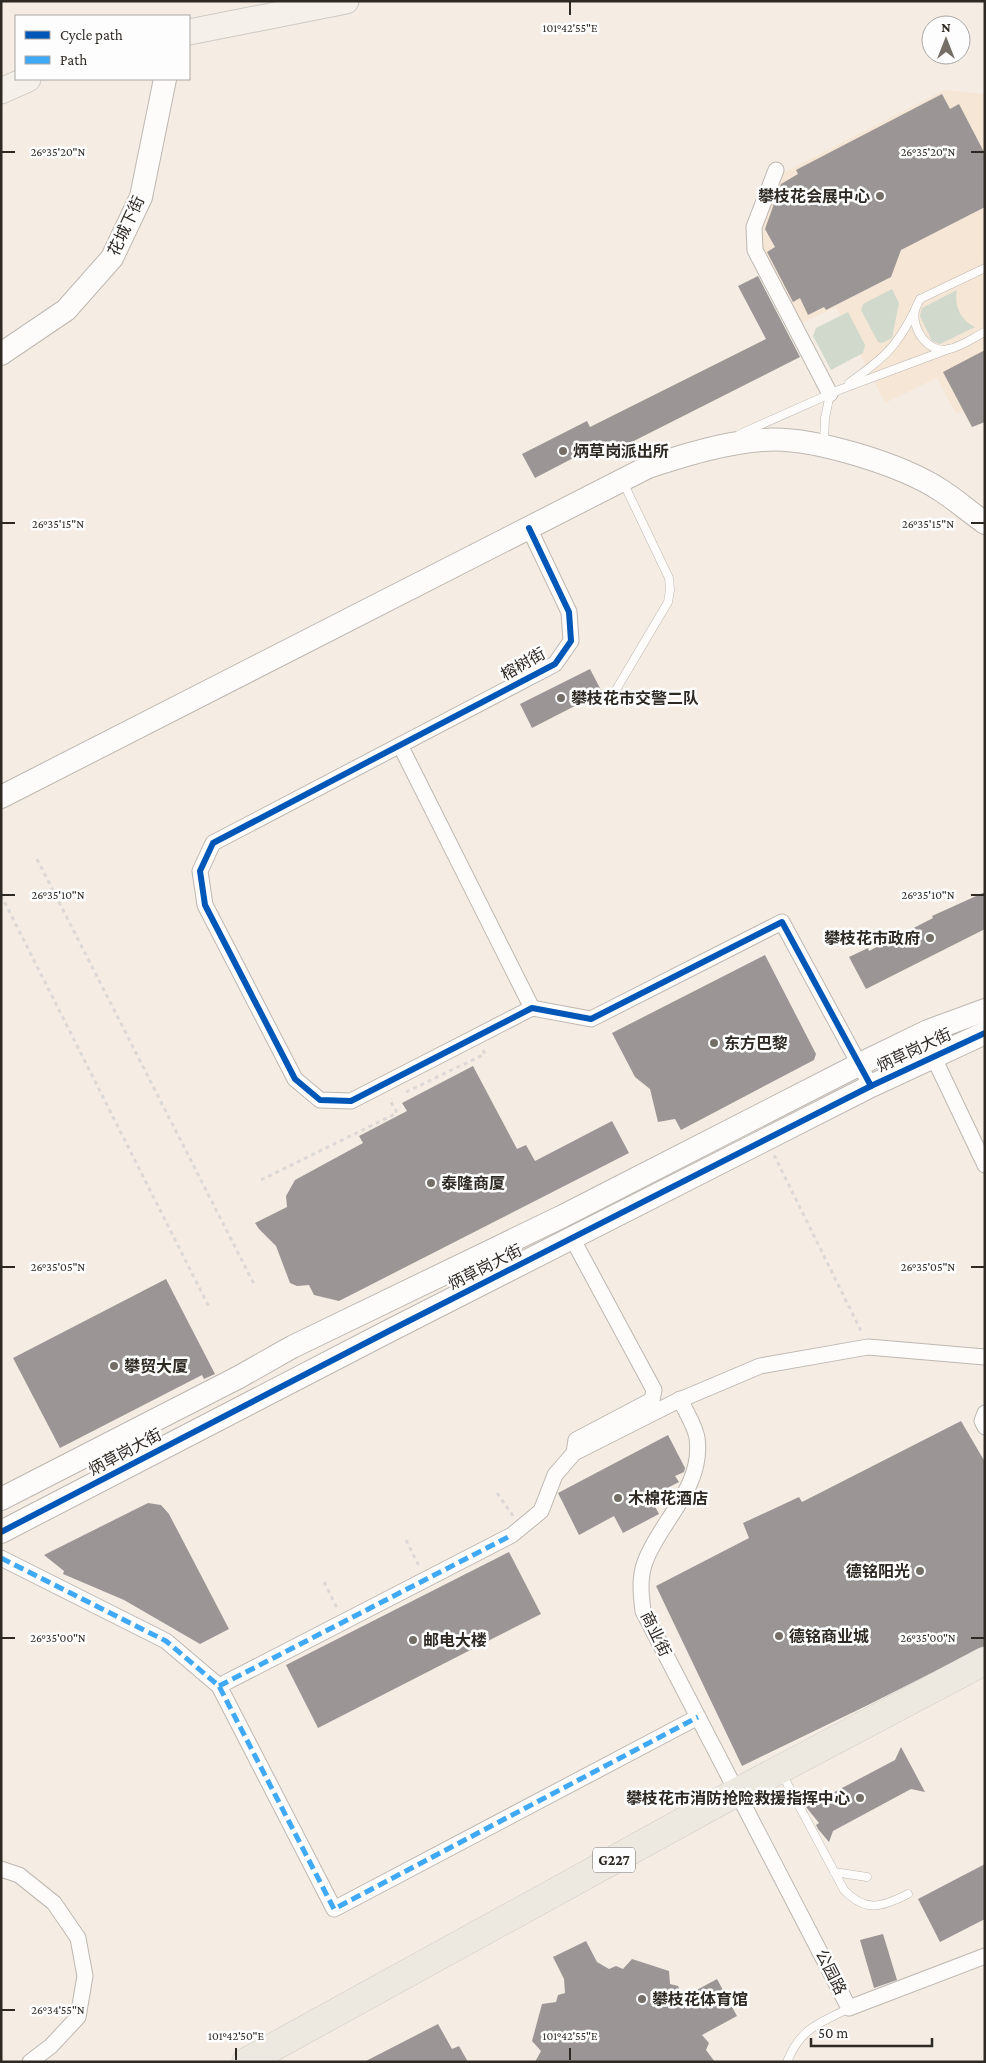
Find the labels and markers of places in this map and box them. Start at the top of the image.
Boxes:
place label: 攀枝花会展中心 [758,187,870,205]
marker: 攀枝花会展中心 [874,190,886,202]
place label: 炳草岗派出所 [573,443,669,460]
marker: 炳草岗派出所 [557,445,569,457]
place label: 攀枝花市交警二队 [571,689,699,707]
marker: 攀枝花市交警二队 [555,692,567,704]
place label: 攀枝花市政府 [824,929,920,947]
marker: 攀枝花市政府 [924,932,936,944]
place label: 东方巴黎 [724,1035,788,1052]
marker: 东方巴黎 [708,1037,720,1049]
place label: 泰隆商厦 [441,1175,505,1192]
marker: 泰隆商厦 [425,1177,437,1189]
place label: 攀贸大厦 [124,1357,188,1375]
marker: 攀贸大厦 [108,1360,120,1372]
place label: 木棉花酒店 [628,1489,708,1507]
marker: 木棉花酒店 [612,1492,624,1504]
place label: 德铭阳光 [846,1562,910,1580]
marker: 德铭阳光 [914,1565,926,1577]
place label: 德铭商业城 [789,1627,869,1645]
marker: 德铭商业城 [773,1630,785,1642]
place label: 邮电大楼 [423,1632,487,1649]
marker: 邮电大楼 [407,1634,419,1646]
place label: 攀枝花市消防抢险救援指挥中心 [626,1789,850,1807]
marker: 攀枝花市消防抢险救援指挥中心 [854,1792,866,1804]
place label: 攀枝花体育馆 [652,1990,748,2008]
marker: 攀枝花体育馆 [636,1993,648,2005]

